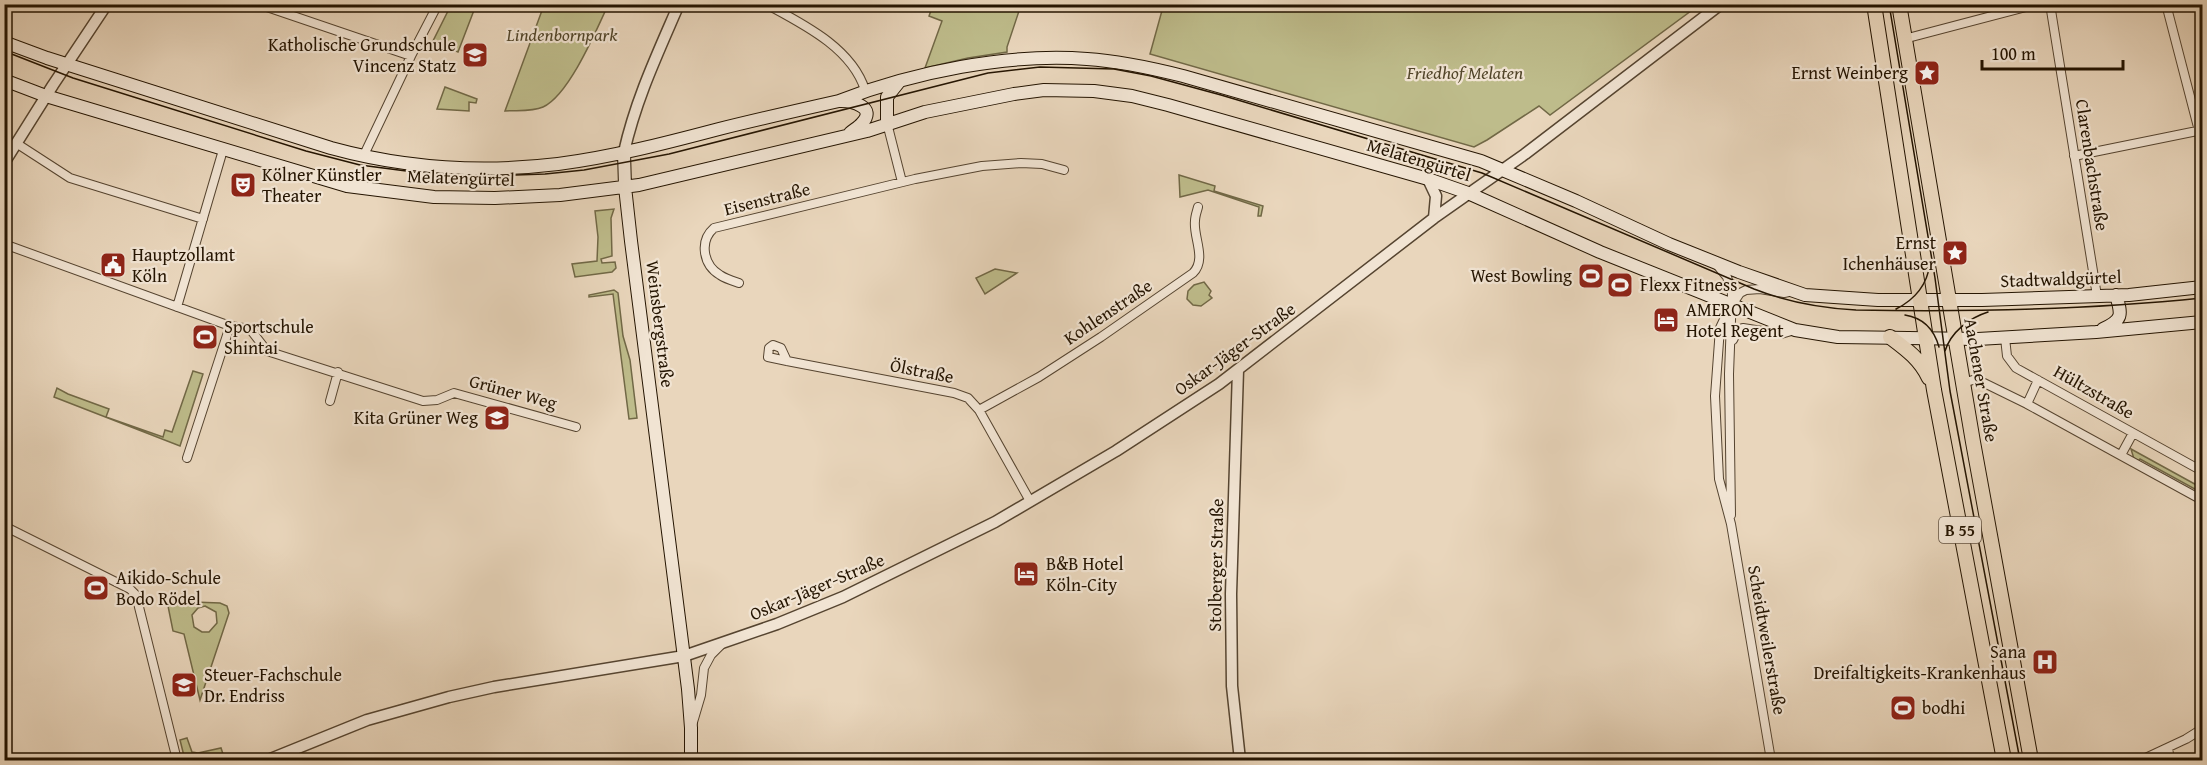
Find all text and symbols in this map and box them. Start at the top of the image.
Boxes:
park label: Lindenbornpark [506,21,618,48]
place label: Katholische Grundschule Vincenz Statz [268,31,456,79]
scale bar [1982,33,2123,71]
school or university icon: Katholische Grundschule Vincenz Statz [460,40,490,70]
text: 100 m [1991,40,2036,67]
place icon: Ernst Weinberg [1912,58,1942,88]
park label: Friedhof Melaten [1406,59,1523,86]
place label: Ernst Weinberg [1792,59,1908,86]
street label: Clarenbachstraße [2069,97,2116,233]
street label: Melatengürtel [1364,131,1475,188]
place label: Kölner Künstler Theater [262,161,382,209]
street label: Melatengürtel [407,162,515,193]
theatre icon: Kölner Künstler Theater [228,170,258,200]
street label: Eisenstraße [721,175,813,222]
place label: Ernst Ichenhäuser [1843,229,1937,277]
place icon: Ernst Ichenhäuser [1940,238,1970,268]
place label: Hauptzollamt Köln [132,241,236,289]
public building icon: Hauptzollamt Köln [98,250,128,280]
street label: Weinsbergstraße [639,259,682,389]
sports icon: West Bowling [1576,261,1606,291]
place label: West Bowling [1470,262,1572,289]
street label: Stadtwaldgürtel [2000,263,2122,294]
sports icon: Flexx Fitness [1605,270,1635,300]
place label: Flexx Fitness [1640,271,1737,298]
street label: Kohlenstraße [1058,272,1157,351]
street label: Oskar-Jäger-Straße [1168,295,1301,402]
place label: AMERON Hotel Regent [1686,296,1784,344]
hotel icon: AMERON Hotel Regent [1651,305,1681,335]
place label: Sportschule Shintai [224,313,314,361]
street label: Aachener Straße [1957,316,2006,444]
sports icon: Sportschule Shintai [190,322,220,352]
street label: Ölstraße [888,351,956,390]
street label: Hültzstraße [2049,358,2140,426]
street label: Grüner Weg [466,367,560,416]
school or university icon: Kita Grüner Weg [482,403,512,433]
place label: Kita Grüner Weg [354,404,478,431]
street label: Stolberger Straße [1201,498,1230,632]
road number: B 55 [1939,517,1981,543]
street label: Oskar-Jäger-Straße [745,546,889,627]
place label: B&B Hotel Köln-City [1046,550,1124,598]
hotel icon: B&B Hotel Köln-City [1011,559,1041,589]
street label: Scheidtweilerstraße [1741,563,1794,717]
place label: Aikido-Schule Bodo Rödel [116,564,221,612]
sports icon: Aikido-Schule Bodo Rödel [81,573,111,603]
place label: Sana Dreifaltigkeits-Krankenhaus [1813,638,2026,686]
hospital icon: Sana Dreifaltigkeits-Krankenhaus [2030,647,2060,677]
place label: Steuer-Fachschule Dr. Endriss [204,661,342,709]
school or university icon: Steuer-Fachschule Dr. Endriss [169,670,199,700]
sports icon: bodhi [1888,693,1918,723]
place label: bodhi [1922,694,1965,721]

